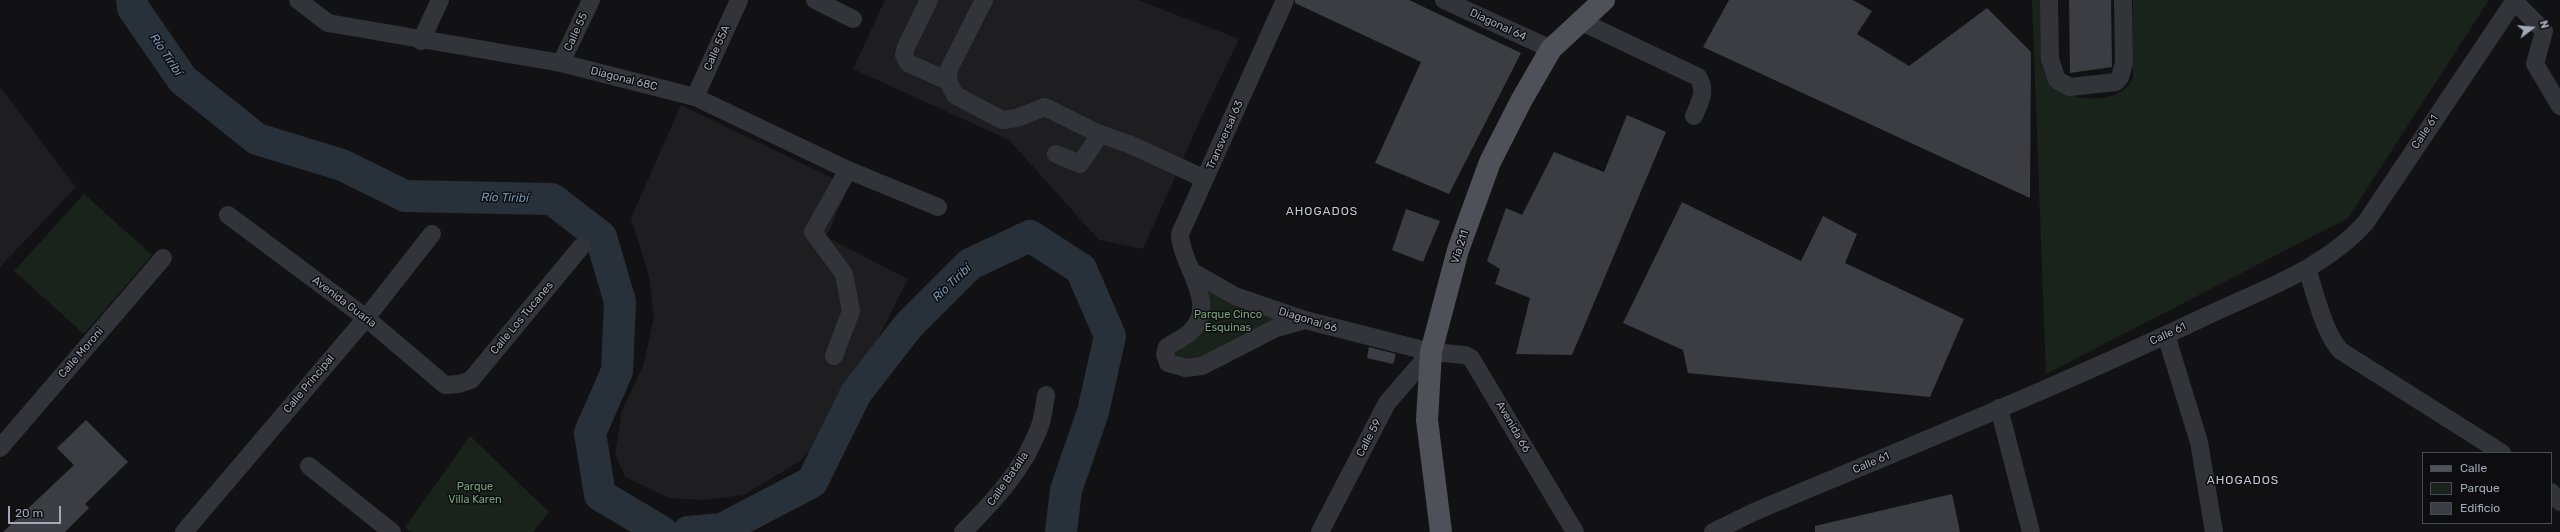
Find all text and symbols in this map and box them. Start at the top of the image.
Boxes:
street label: Diagonal 64 [1468,6,1528,44]
north arrow [2512,8,2552,48]
street label: Calle 55 [561,11,591,53]
text: N [2537,19,2551,30]
street label: Calle 55A [701,23,733,73]
water label: Río Tiribí [147,31,185,79]
street label: Diagonal 68C [589,64,659,94]
street label: Transversal 63 [1204,98,1246,172]
street label: Calle 61 [2409,112,2441,152]
water label: Río Tiribí [481,190,529,206]
district label: AHOGADOS [1286,205,1358,219]
street label: Vía 211 [1448,229,1472,265]
water label: Río Tiribí [930,261,974,305]
street label: Avenida Guaria [309,274,379,330]
street label: Calle Los Tucanes [488,279,556,357]
street label: Diagonal 66 [1277,305,1339,335]
park label: Parque Cinco Esquinas [1194,308,1262,334]
street label: Calle 61 [2148,320,2188,348]
street label: Calle Moroni [56,325,106,381]
street label: Calle Principal [281,352,337,416]
street label: Avenida 66 [1493,399,1533,455]
street label: Calle 59 [1354,417,1384,459]
street label: Calle 61 [1851,449,1891,477]
street label: Calle Batalla [985,450,1031,508]
legend [2422,452,2552,524]
text: Calle [2460,461,2487,475]
district label: AHOGADOS [2207,474,2279,488]
park label: Parque Villa Karen [448,480,502,506]
text: Parque [2460,481,2500,495]
scale bar [10,498,63,524]
text: Edificio [2460,501,2500,515]
text: 20 m [15,506,43,520]

